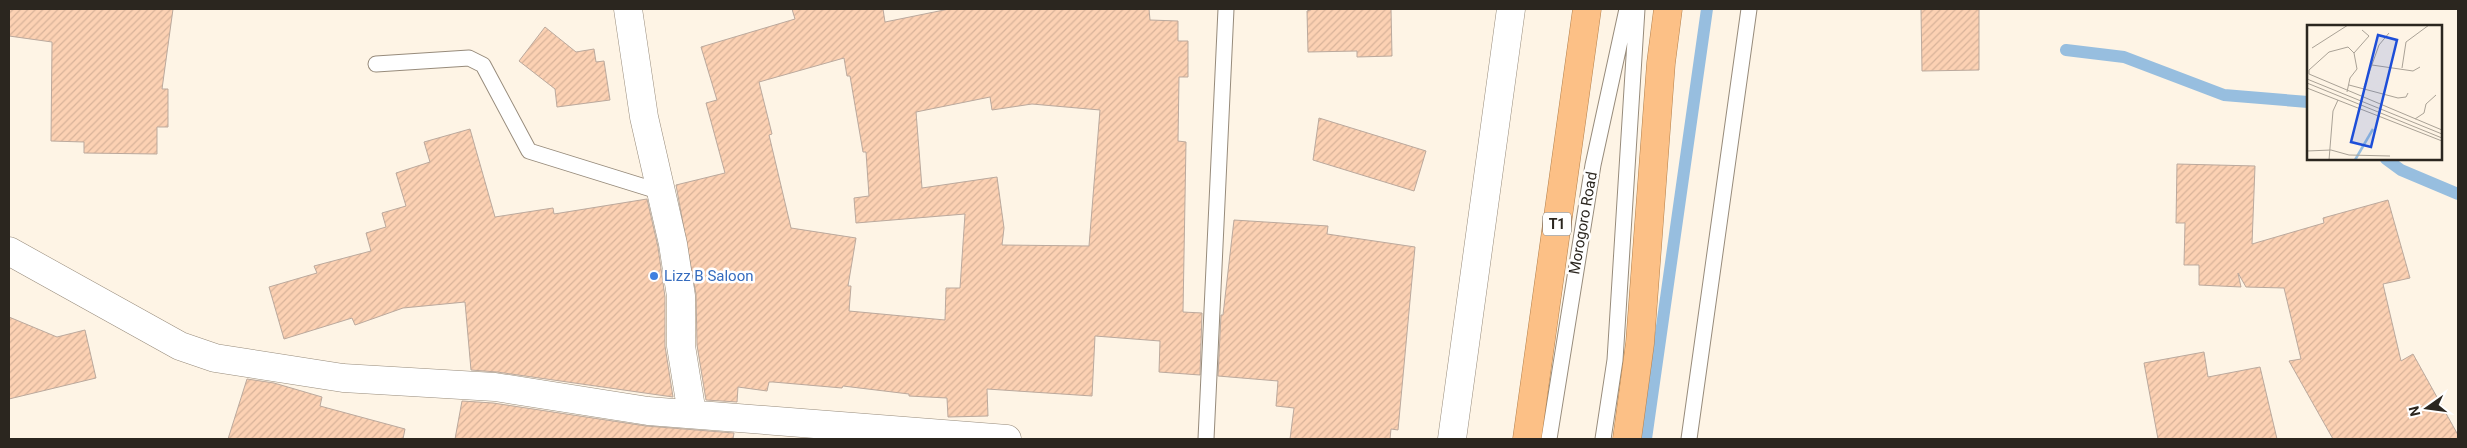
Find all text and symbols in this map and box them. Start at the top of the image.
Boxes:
inset map [2307,25,2442,160]
street label: Morogoro Road [1565,170,1601,276]
road number: T1 [1543,212,1571,235]
place label: Lizz B Saloon [664,267,754,285]
marker: Lizz B Saloon [648,270,660,282]
north arrow [2402,383,2452,433]
text: N [2405,404,2423,418]

